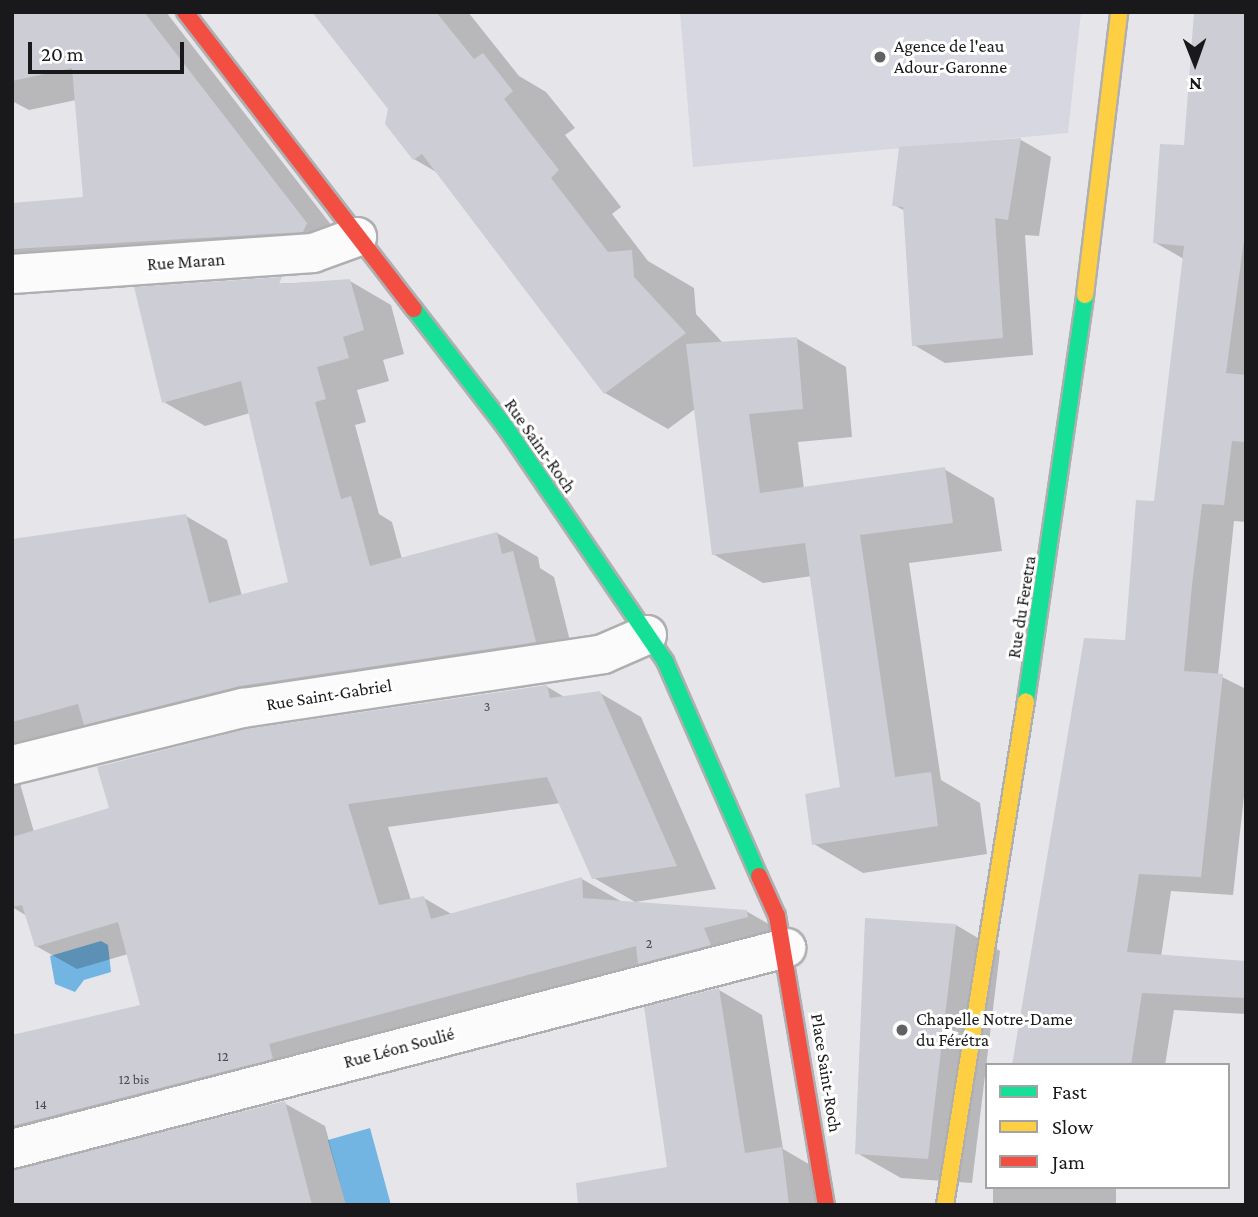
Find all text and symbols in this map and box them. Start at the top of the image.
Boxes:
scale bar [32,28,187,72]
north arrow [1160,28,1230,98]
place label: Agence de l'eau Adour-Garonne [894,36,1007,78]
text: 20 m [41,42,84,66]
marker: Agence de l'eau Adour-Garonne [872,49,888,65]
text: N [1189,74,1202,95]
street label: Rue Maran [146,249,226,275]
street label: Rue Saint-Roch [500,395,580,497]
street label: Rue du Feretra [1003,554,1041,660]
street label: Rue Saint-Gabriel [265,674,393,716]
house number: 3 [484,698,490,714]
house number: 2 [646,935,652,951]
place label: Chapelle Notre-Dame du Férétra [916,1009,1073,1052]
street label: Place Saint-Roch [806,1012,846,1134]
marker: Chapelle Notre-Dame du Férétra [894,1022,910,1038]
street label: Rue Léon Soulié [341,1023,457,1073]
house number: 12 [217,1048,229,1064]
legend [985,1063,1230,1189]
house number: 12 bis [119,1071,149,1087]
text: Fast [1052,1080,1087,1104]
house number: 14 [35,1096,47,1112]
text: Slow [1052,1115,1093,1139]
text: Jam [1052,1150,1085,1174]

